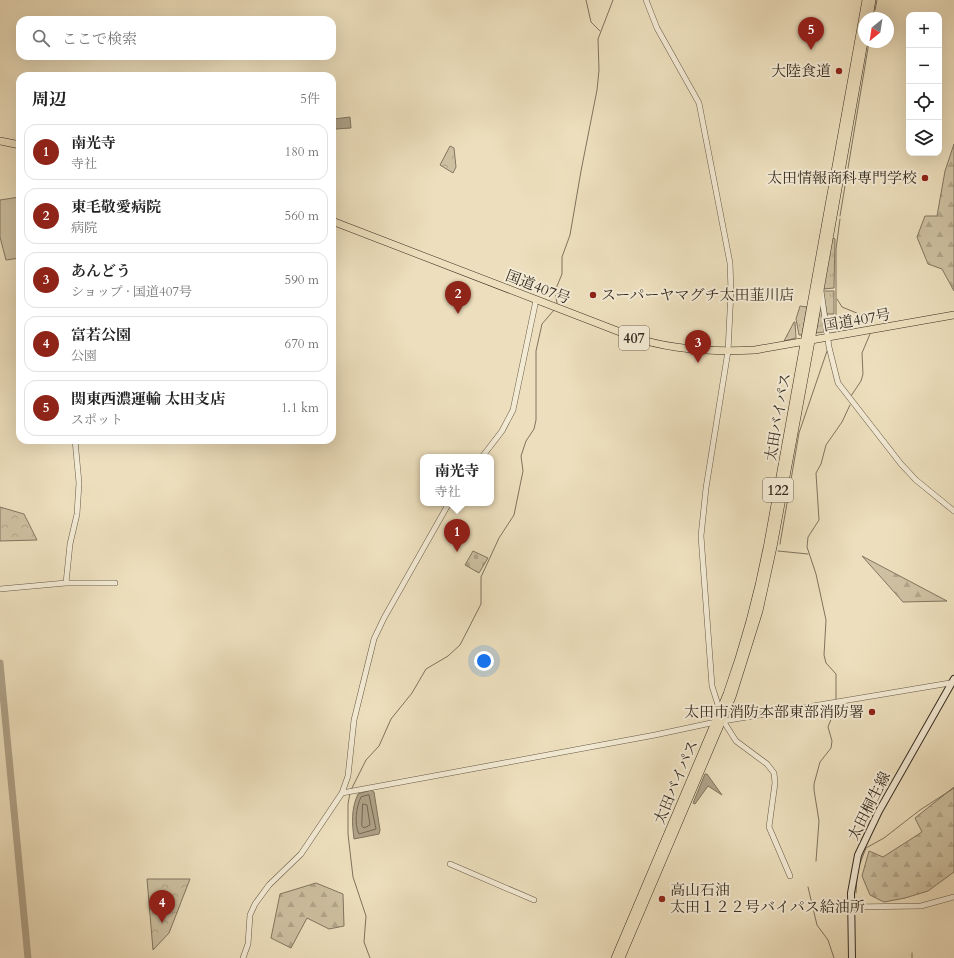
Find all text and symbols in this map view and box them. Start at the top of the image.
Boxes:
north arrow [858,12,894,48]
map controls [906,12,942,156]
button: + [906,12,942,48]
search box [16,16,336,60]
pin: 5 [798,17,824,50]
icon: search [30,27,52,49]
text: ここで検索 [62,29,137,49]
button: − [906,48,942,84]
place label: 大陸食道 [771,61,831,81]
marker: 大陸食道 [834,66,844,76]
button: locate [906,84,942,120]
text: 周辺 [32,88,66,111]
text: 5件 [300,90,320,108]
button: layers [906,120,942,156]
text: 南光寺 [71,133,116,153]
text: 1 [43,143,49,161]
text: 180 m [285,143,319,161]
text: 寺社 [71,155,97,173]
place label: 太田情報商科専門学校 [767,168,917,188]
marker: 太田情報商科専門学校 [920,173,930,183]
text: 東毛敬愛病院 [71,197,161,217]
text: 2 [43,207,49,225]
text: 560 m [285,207,319,225]
text: 病院 [71,219,97,237]
text: あんどう [71,261,131,281]
street label: 国道407号 [503,265,573,309]
text: 3 [43,271,49,289]
text: 590 m [285,271,319,289]
pin: 2 [445,281,471,314]
text: ショップ · 国道407号 [71,283,192,301]
place label: スーパーヤマグチ太田韮川店 [601,285,795,305]
marker: スーパーヤマグチ太田韮川店 [588,290,598,300]
street label: 国道407号 [822,304,892,336]
text: 富若公園 [71,325,131,345]
road number: 407 [619,326,649,350]
pin: 3 [685,330,711,363]
text: 4 [43,335,49,353]
text: 670 m [285,335,319,353]
text: 公園 [71,347,97,365]
street label: 太田バイパス [760,371,796,463]
text: 関東西濃運輸 太田支店 [71,389,225,409]
text: 5 [43,399,49,417]
text: 1.1 km [281,399,319,417]
text: スポット [71,411,123,429]
popup [420,454,494,506]
text: 南光寺 [434,461,480,481]
road number: 122 [763,478,793,502]
text: 寺社 [434,483,461,501]
pin: 1 [444,519,470,552]
your location [474,651,494,671]
place label: 太田市消防本部東部消防署 [684,702,864,722]
marker: 太田市消防本部東部消防署 [867,707,877,717]
street label: 太田バイパス [649,737,703,827]
street label: 太田桐生線 [843,768,895,844]
place label: 高山石油 太田１２２号バイパス給油所 [670,880,865,917]
pin: 4 [149,890,175,923]
marker: 高山石油 太田１２２号バイパス給油所 [657,894,667,904]

